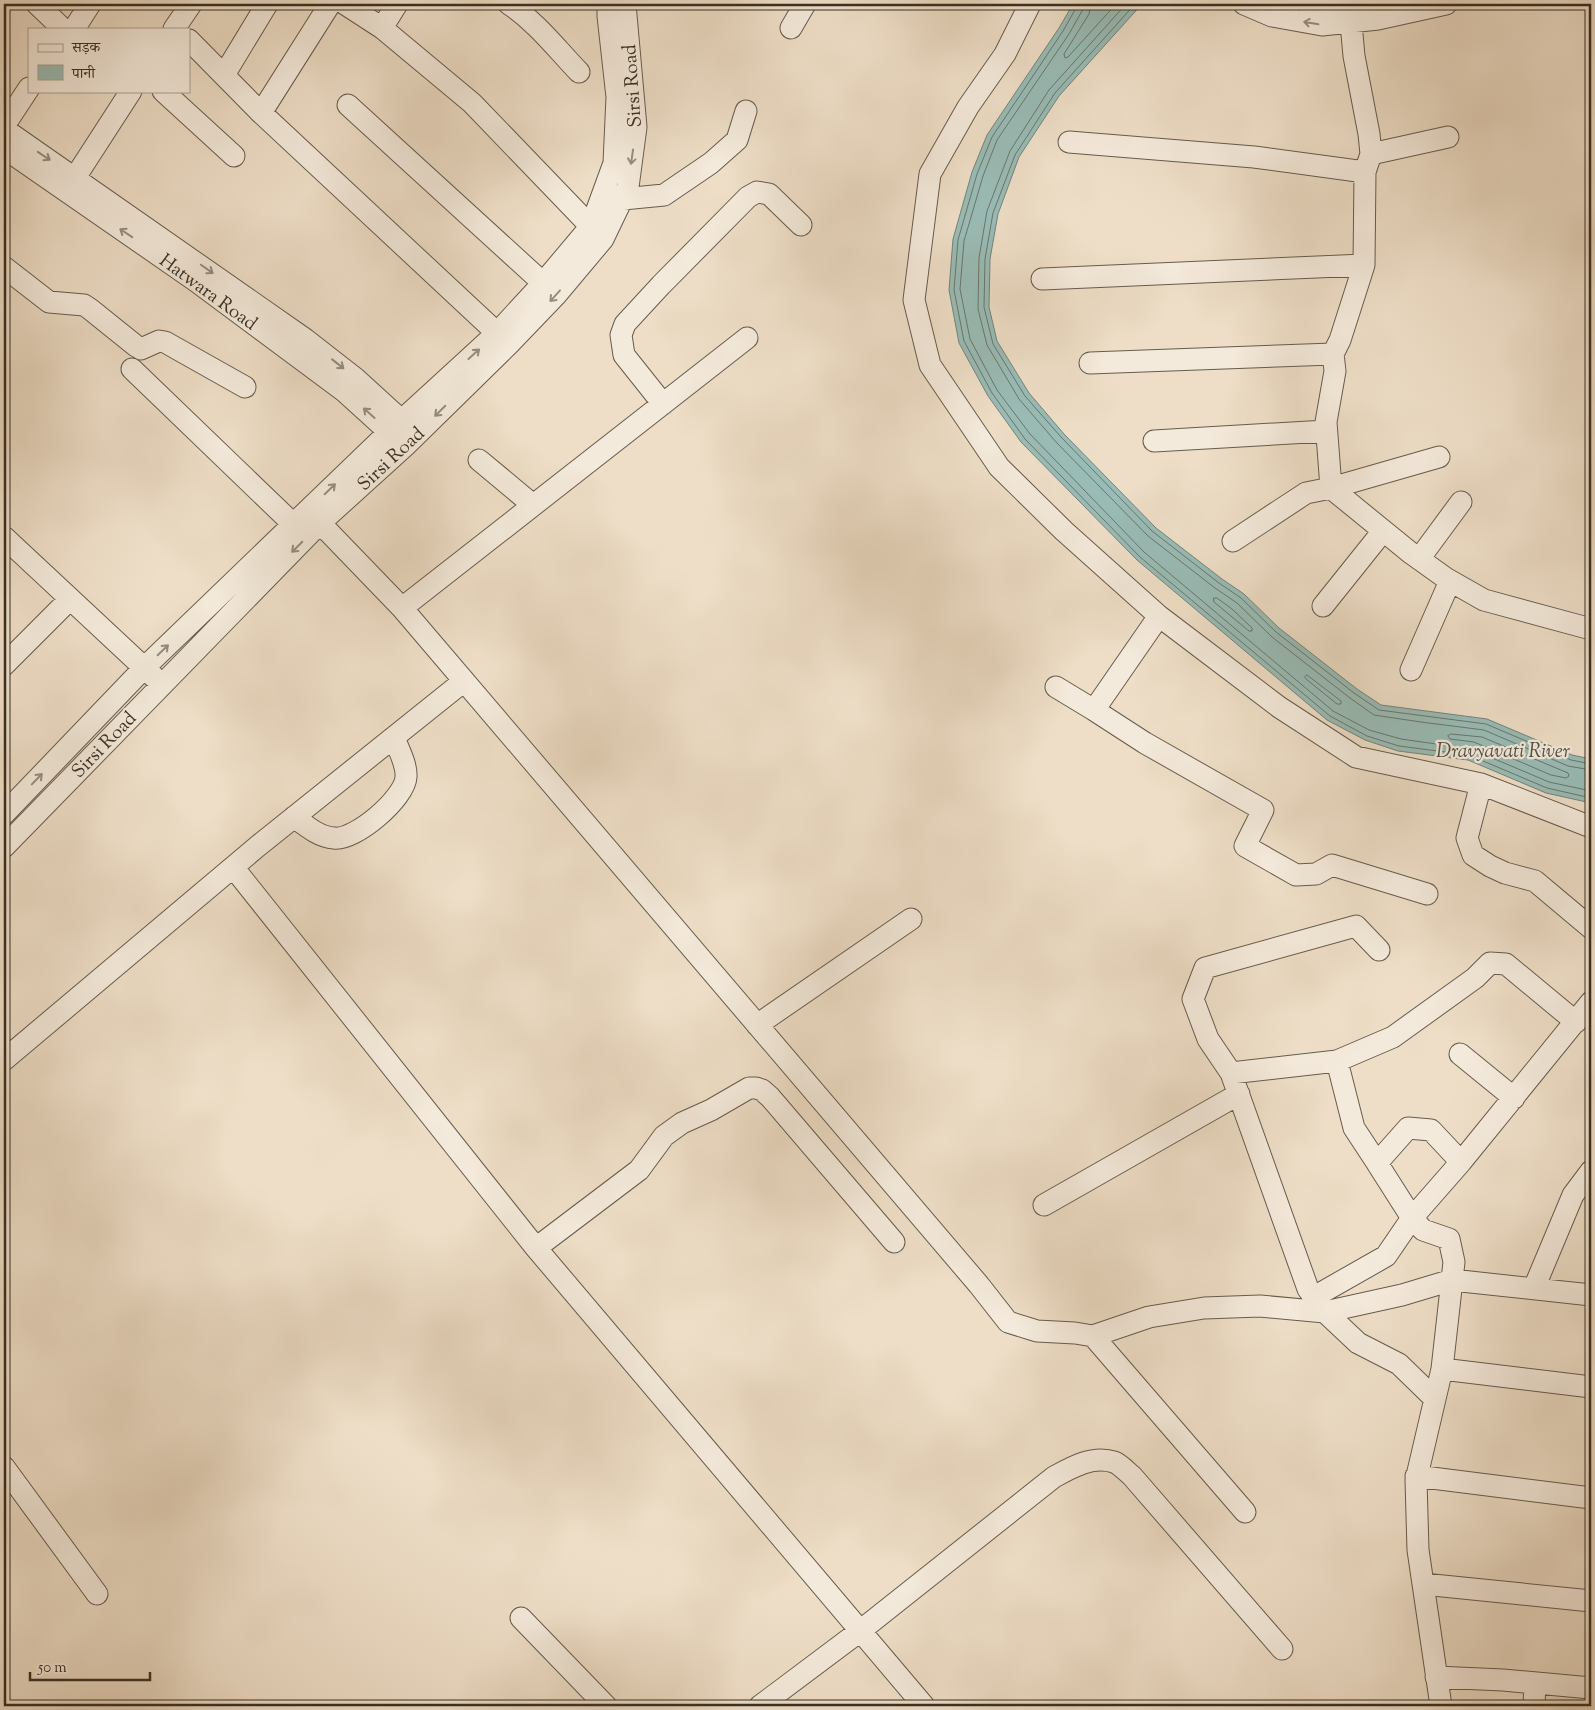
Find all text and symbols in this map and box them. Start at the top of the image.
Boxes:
one-way arrow [1304,17,1320,27]
legend [28,28,190,92]
text: सड़क [71,38,101,59]
street label: Sirsi Road [617,43,650,128]
text: पानी [71,64,96,85]
one-way arrow [627,148,637,164]
one-way arrow [37,151,51,161]
one-way arrow [120,228,134,238]
street label: Hatwara Road [153,248,262,338]
one-way arrow [199,264,213,274]
one-way arrow [549,289,561,302]
one-way arrow [468,348,481,360]
one-way arrow [331,359,344,370]
one-way arrow [434,405,447,417]
one-way arrow [362,407,375,419]
street label: Sirsi Road [352,421,432,498]
one-way arrow [324,482,336,495]
one-way arrow [291,540,303,553]
one-way arrow [156,644,169,656]
street label: Sirsi Road [66,706,144,785]
water label: Dravyavati River [1436,738,1570,767]
one-way arrow [31,774,43,786]
scale bar [30,1650,150,1682]
text: 50 m [37,1658,67,1679]

